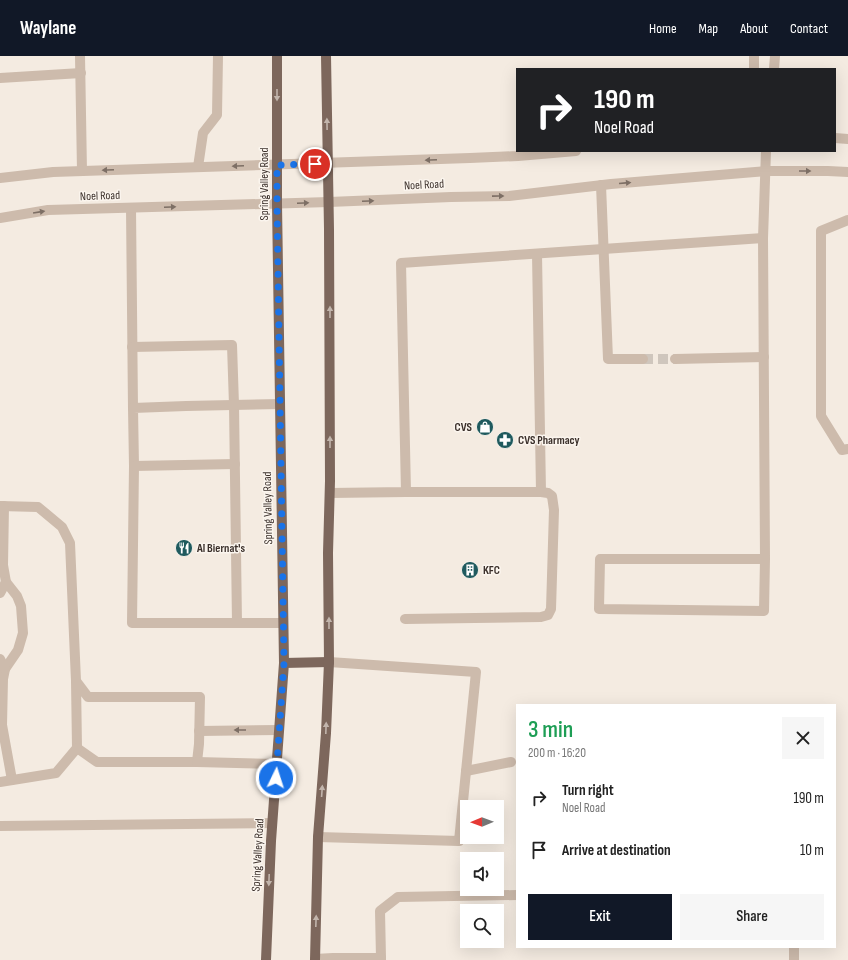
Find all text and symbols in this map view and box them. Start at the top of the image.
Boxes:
text: Waylane [20,17,76,40]
text: Home [649,20,677,37]
text: Map [699,20,718,37]
text: About [740,20,768,37]
text: Contact [790,20,828,37]
text: 190 m [594,83,655,116]
icon: right [528,84,580,136]
one-way arrow [274,89,280,102]
one-way arrow [324,117,330,130]
text: Noel Road [594,117,654,138]
pin [298,147,332,181]
street label: Spring Valley Road [257,148,272,221]
icon: arrive [304,153,326,175]
one-way arrow [425,156,437,163]
one-way arrow [231,163,244,169]
one-way arrow [102,167,114,174]
one-way arrow [799,168,812,174]
street label: Noel Road [404,176,444,194]
one-way arrow [619,180,631,186]
street label: Noel Road [80,188,120,204]
one-way arrow [492,193,505,199]
one-way arrow [362,197,374,204]
one-way arrow [297,200,310,206]
one-way arrow [164,204,177,210]
one-way arrow [32,209,45,215]
one-way arrow [326,306,333,318]
shop icon: CVS [475,417,495,437]
place label: CVS [455,420,473,435]
pharmacy icon: CVS Pharmacy [495,430,515,450]
place label: CVS Pharmacy [518,433,580,448]
one-way arrow [327,435,333,448]
street label: Spring Valley Road [260,471,276,545]
restaurant icon: Al Biernat's [174,538,194,558]
place label: Al Biernat's [196,541,245,556]
building icon: KFC [460,560,480,580]
place label: KFC [483,563,500,578]
one-way arrow [326,616,332,629]
text: 3 min [528,715,573,744]
button: close [782,717,824,759]
one-way arrow [323,722,330,734]
one-way arrow [233,727,246,733]
text: 200 m · 16:20 [528,745,586,761]
position arrow [255,757,297,799]
text: Turn right [562,781,614,800]
one-way arrow [319,785,325,797]
icon: right [528,787,550,809]
text: 190 m [793,789,824,808]
north arrow [460,800,504,844]
map controls [460,800,504,948]
text: Noel Road [562,800,605,816]
street label: Spring Valley Road [249,818,267,892]
icon: arrive [528,839,550,861]
text: Arrive at destination [562,841,671,860]
text: 10 m [800,841,824,860]
button: sound [460,852,504,896]
one-way arrow [266,874,273,886]
button: Exit [528,894,672,940]
button: Share [680,894,824,940]
button: search [460,904,504,948]
one-way arrow [313,914,319,927]

